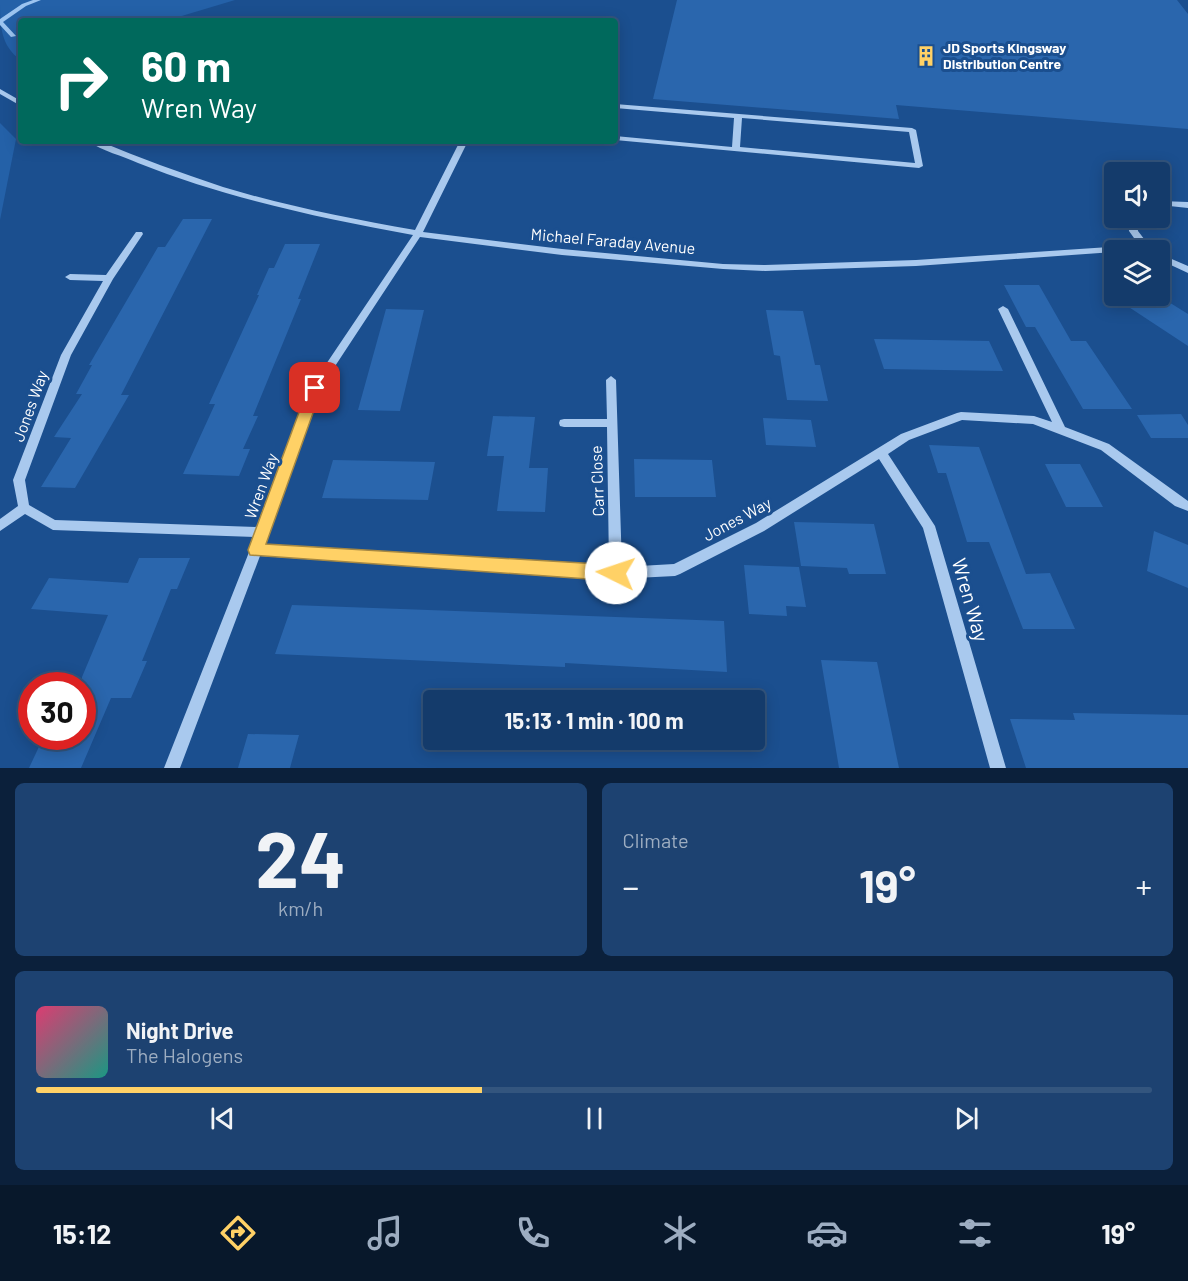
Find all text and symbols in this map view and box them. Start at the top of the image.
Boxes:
place label: JD Sports Kingsway Distribution Centre [943,39,1066,72]
text: 60 m [141,40,231,90]
icon: right [42,42,120,120]
building icon: JD Sports Kingsway Distribution Centre [914,44,938,68]
text: Wren Way [141,91,257,123]
map controls [1104,162,1170,306]
button: sound [1104,162,1170,228]
street label: Michael Faraday Avenue [530,224,696,257]
button: layers [1104,240,1170,306]
pin [289,362,340,413]
street label: Jones Way [8,367,51,444]
icon: arrive [298,371,331,404]
street label: Carr Close [586,445,607,517]
street label: Wren Way [240,450,281,521]
street label: Jones Way [699,492,775,544]
position arrow [584,541,648,605]
street label: Wren Way [948,555,994,644]
speed limit sign: 30 [18,672,96,750]
text: 15:13 · 1 min · 100 m [504,707,684,733]
text: 24 [255,810,346,904]
text: Climate [623,828,689,852]
text: 19° [859,858,916,912]
text: − [623,866,639,906]
text: + [1136,866,1152,906]
text: km/h [278,896,323,920]
text: Night Drive [126,1017,234,1043]
text: The Halogens [126,1043,243,1067]
icon: previous [206,1102,239,1135]
icon: pause [578,1102,611,1135]
icon: next [950,1102,983,1135]
icon: directions [217,1212,259,1254]
icon: music [364,1212,406,1254]
icon: phone [512,1212,554,1254]
icon: climate [659,1212,701,1254]
icon: car [806,1212,848,1254]
icon: filters [954,1212,996,1254]
text: 15:12 [53,1217,111,1249]
text: 19° [1101,1217,1135,1249]

